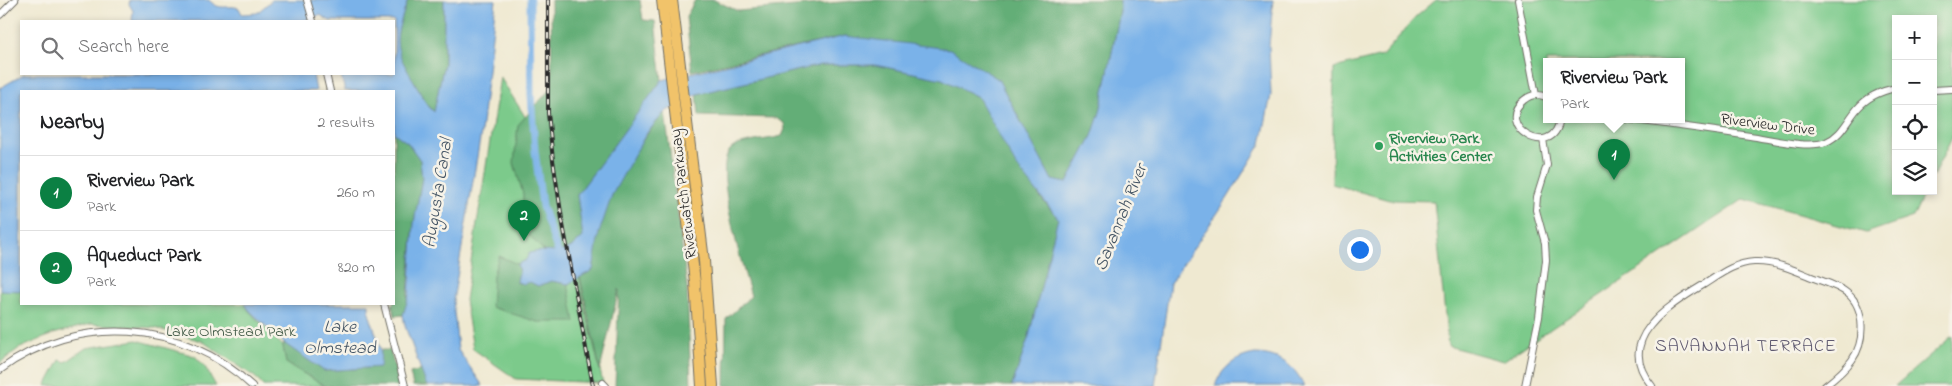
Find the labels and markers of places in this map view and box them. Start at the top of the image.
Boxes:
place label: Riverview Park Activities Center [1388,127,1493,169]
pin: 1 [1598,139,1630,180]
marker: Riverview Park Activities Center [1373,140,1385,152]
pin: 2 [508,200,540,241]

